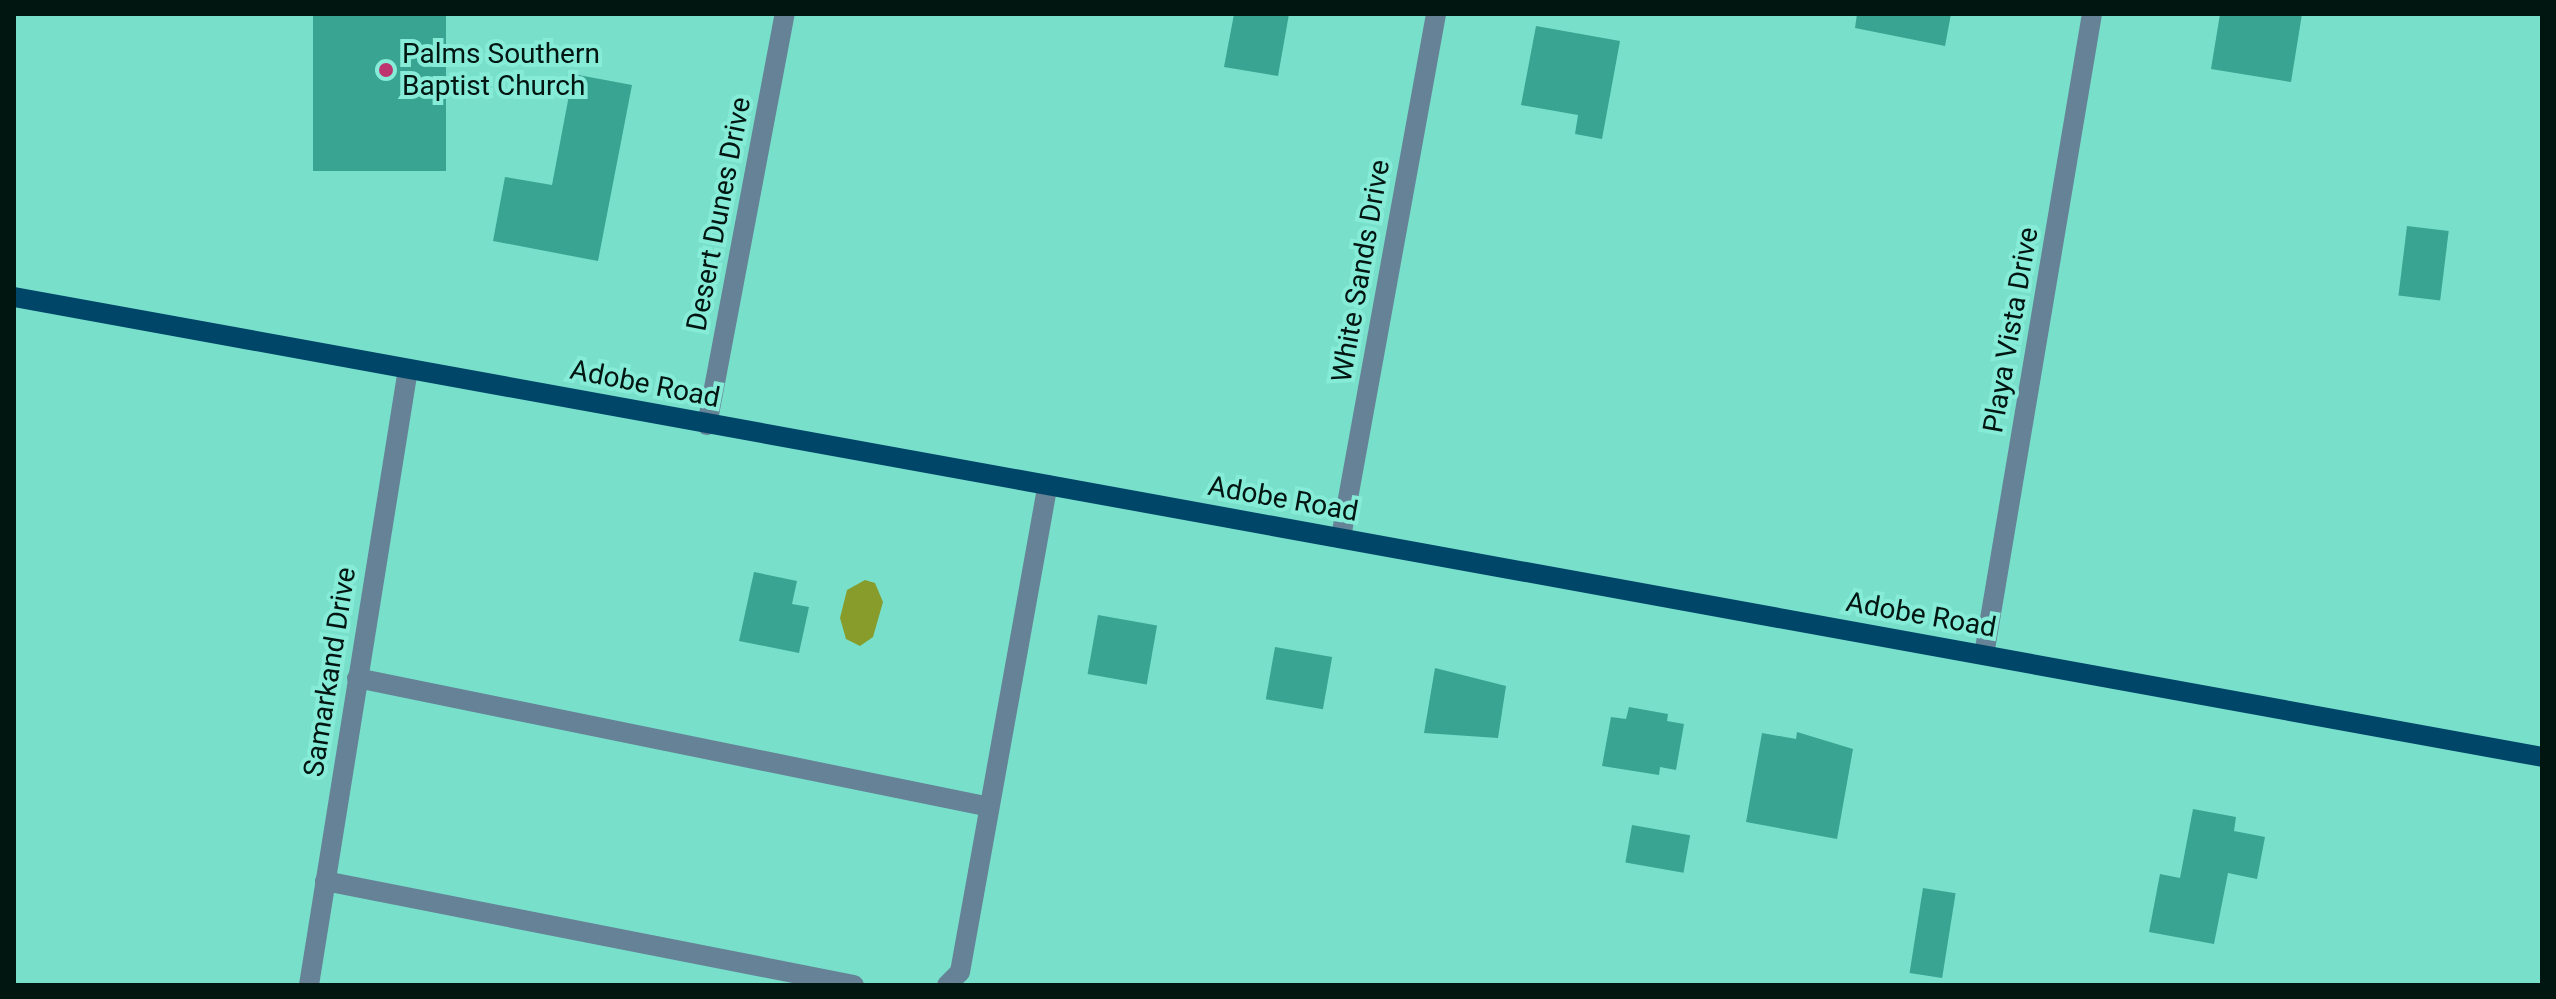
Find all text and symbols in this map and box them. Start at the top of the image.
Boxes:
place label: Palms Southern Baptist Church [402,37,600,103]
marker: Palms Southern Baptist Church [377,61,395,79]
street label: Desert Dunes Drive [680,94,758,334]
street label: White Sands Drive [1325,157,1397,385]
street label: Playa Vista Drive [1976,225,2046,435]
street label: Adobe Road [567,353,723,415]
street label: Adobe Road [1205,469,1361,529]
street label: Samarkand Drive [297,565,363,779]
street label: Adobe Road [1843,585,1999,645]

